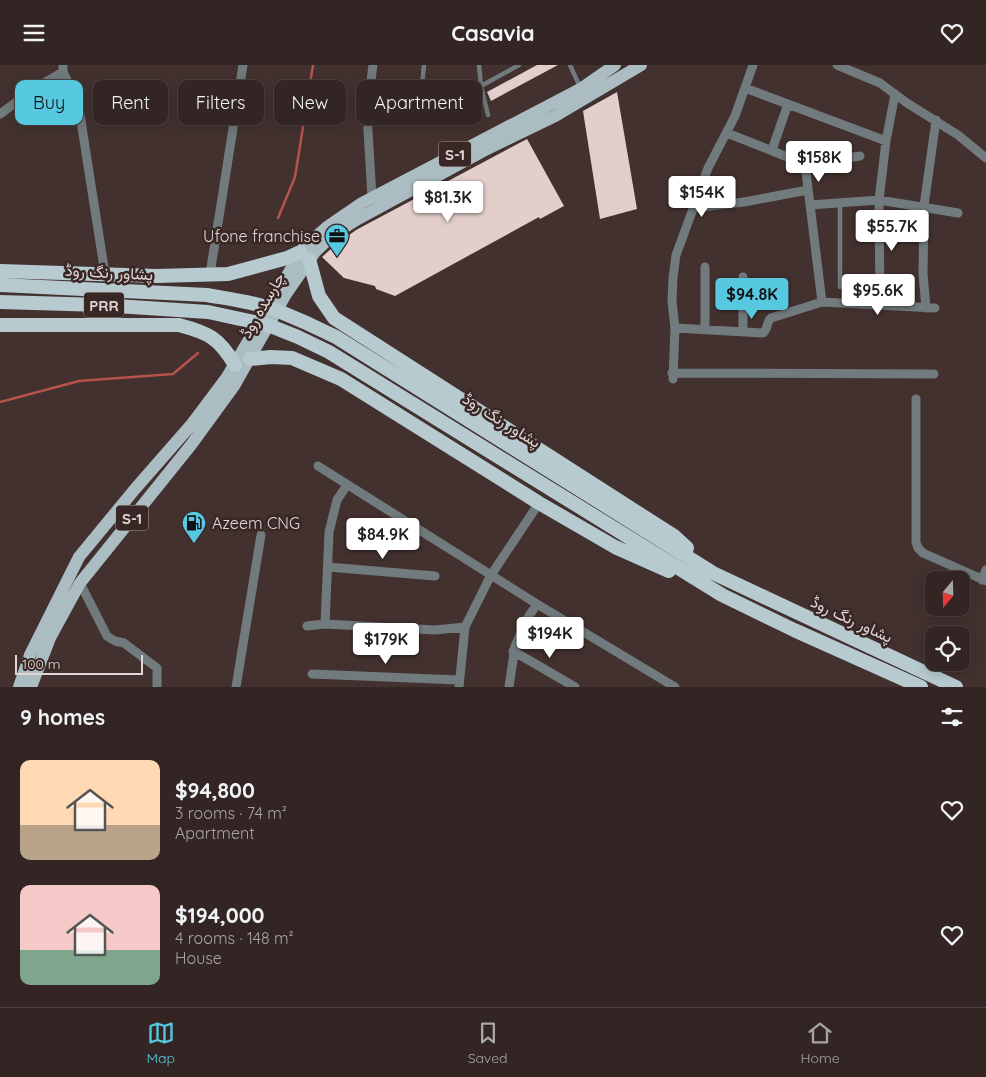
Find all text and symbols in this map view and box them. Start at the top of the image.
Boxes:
icon: menu [20,19,48,47]
text: Casavia [451,19,535,47]
icon: heart [938,19,966,47]
chip: Buy [15,80,83,125]
chip: Rent [93,80,168,125]
chip: Filters [178,80,264,125]
chip: New [274,80,346,125]
chip: Apartment [356,80,482,125]
road number: S-1 [439,141,471,167]
pin: $158K [784,141,854,183]
text: $158K [797,147,841,167]
pin: $154K [667,175,737,218]
pin: $81.3K [407,181,489,223]
text: $154K [680,182,724,202]
text: $81.3K [424,187,472,207]
pin: $55.7K [851,209,933,252]
text: $55.7K [867,216,917,236]
office icon: Ufone franchise [324,223,350,257]
place label: Ufone franchise [203,226,320,246]
street label: پشاور رنگ روڈ [64,260,153,286]
street label: چارسدہ روڈ [235,269,291,342]
pin: $95.6K [837,273,919,316]
pin: $94.8K [711,277,793,320]
text: $95.6K [853,280,903,300]
text: $94.8K [726,284,778,304]
road number: PRR [84,293,124,317]
street label: پشاور رنگ روڈ [458,388,545,454]
road number: S-1 [116,505,148,531]
fuel station icon: Azeem CNG [181,510,207,544]
place label: Azeem CNG [212,513,300,533]
pin: $84.9K [342,517,424,560]
text: $84.9K [357,524,409,544]
north arrow [925,571,970,616]
map controls [925,571,970,671]
street label: پشاور رنگ روڈ [807,591,896,648]
pin: $194K [515,617,585,659]
pin: $179K [351,623,421,665]
text: $194K [528,623,572,643]
button: locate [925,626,970,671]
text: $179K [364,629,408,649]
scale bar [15,652,142,675]
text: 100 m [22,655,60,673]
icon: filters [938,703,966,731]
text: 9 homes [20,704,105,730]
text: $94,800 [175,777,255,803]
icon: home [60,780,120,840]
icon: heart [938,796,966,824]
text: 3 rooms · 74 m² [175,803,287,823]
text: Apartment [175,823,255,843]
text: $194,000 [175,902,264,928]
icon: home [60,905,120,965]
icon: heart [938,921,966,949]
text: 4 rooms · 148 m² [175,928,294,948]
text: House [175,948,222,968]
tab: Map [146,1019,175,1067]
tab: Saved [468,1019,508,1067]
tab: Home [800,1019,840,1067]

